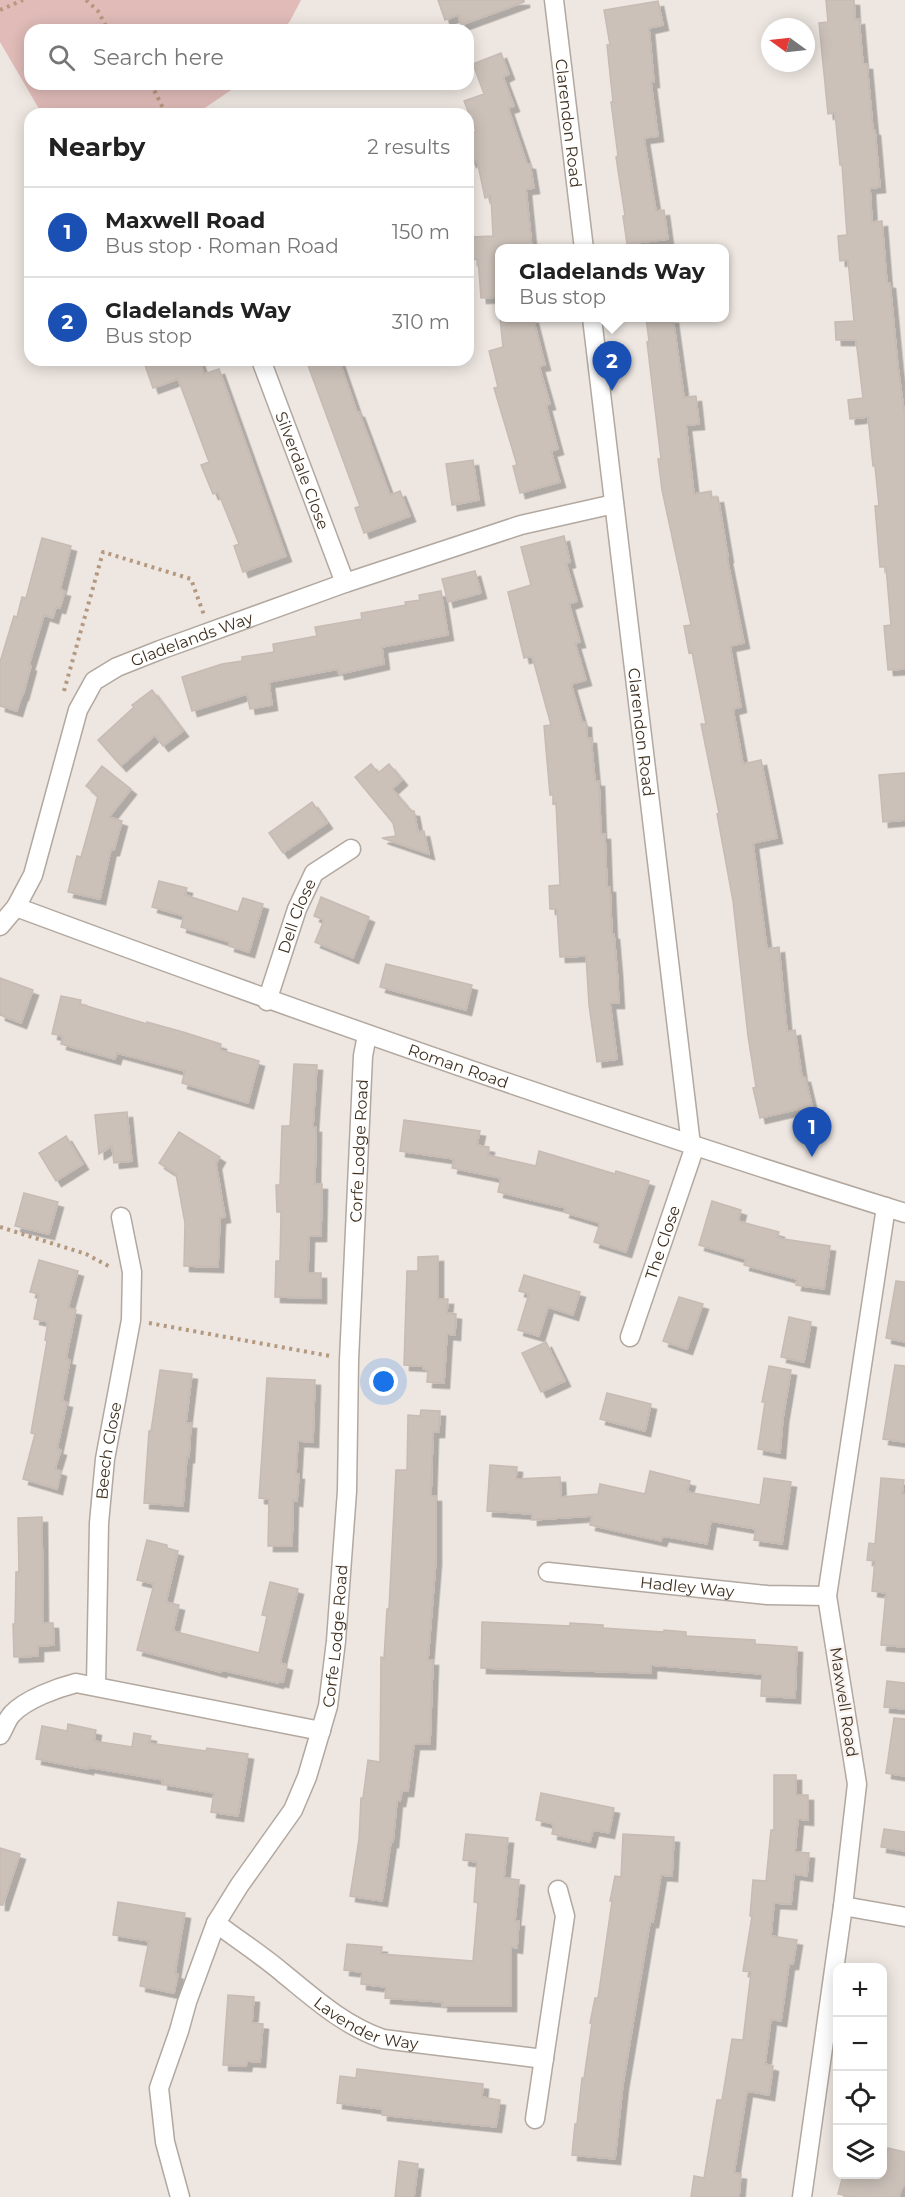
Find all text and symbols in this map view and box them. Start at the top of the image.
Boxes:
north arrow [761,18,815,72]
search box [24,24,474,90]
icon: search [45,41,78,74]
text: Search here [93,44,224,71]
street label: Clarendon Road [552,58,586,189]
text: Nearby [48,131,145,163]
text: 2 results [367,135,450,159]
text: Maxwell Road [105,207,265,234]
text: 1 [64,220,71,244]
text: 150 m [392,220,450,244]
text: Bus stop · Roman Road [105,234,339,258]
popup [495,244,729,322]
text: Gladelands Way [519,258,705,285]
text: Bus stop [519,285,606,309]
text: Gladelands Way [105,297,291,324]
text: 2 [62,310,73,334]
text: 310 m [392,310,450,334]
text: Bus stop [105,324,192,348]
pin: 2 [592,342,632,391]
street label: Silverdale Close [272,409,333,532]
street label: Gladelands Way [128,608,256,670]
street label: Clarendon Road [624,667,659,798]
street label: Dell Close [274,875,320,956]
street label: Roman Road [406,1040,511,1092]
street label: Corfe Lodge Road [346,1079,371,1223]
pin: 1 [792,1108,832,1157]
street label: The Close [641,1203,684,1282]
your location [369,1367,398,1396]
street label: Beech Close [92,1400,125,1500]
street label: Corfe Lodge Road [318,1564,351,1709]
street label: Hadley Way [639,1572,736,1601]
street label: Maxwell Road [826,1646,862,1758]
map controls [833,1963,887,2179]
button: + [833,1963,887,2017]
street label: Lavender Way [310,1992,420,2053]
button: − [833,2017,887,2071]
button: locate [833,2071,887,2125]
button: layers [833,2125,887,2179]

